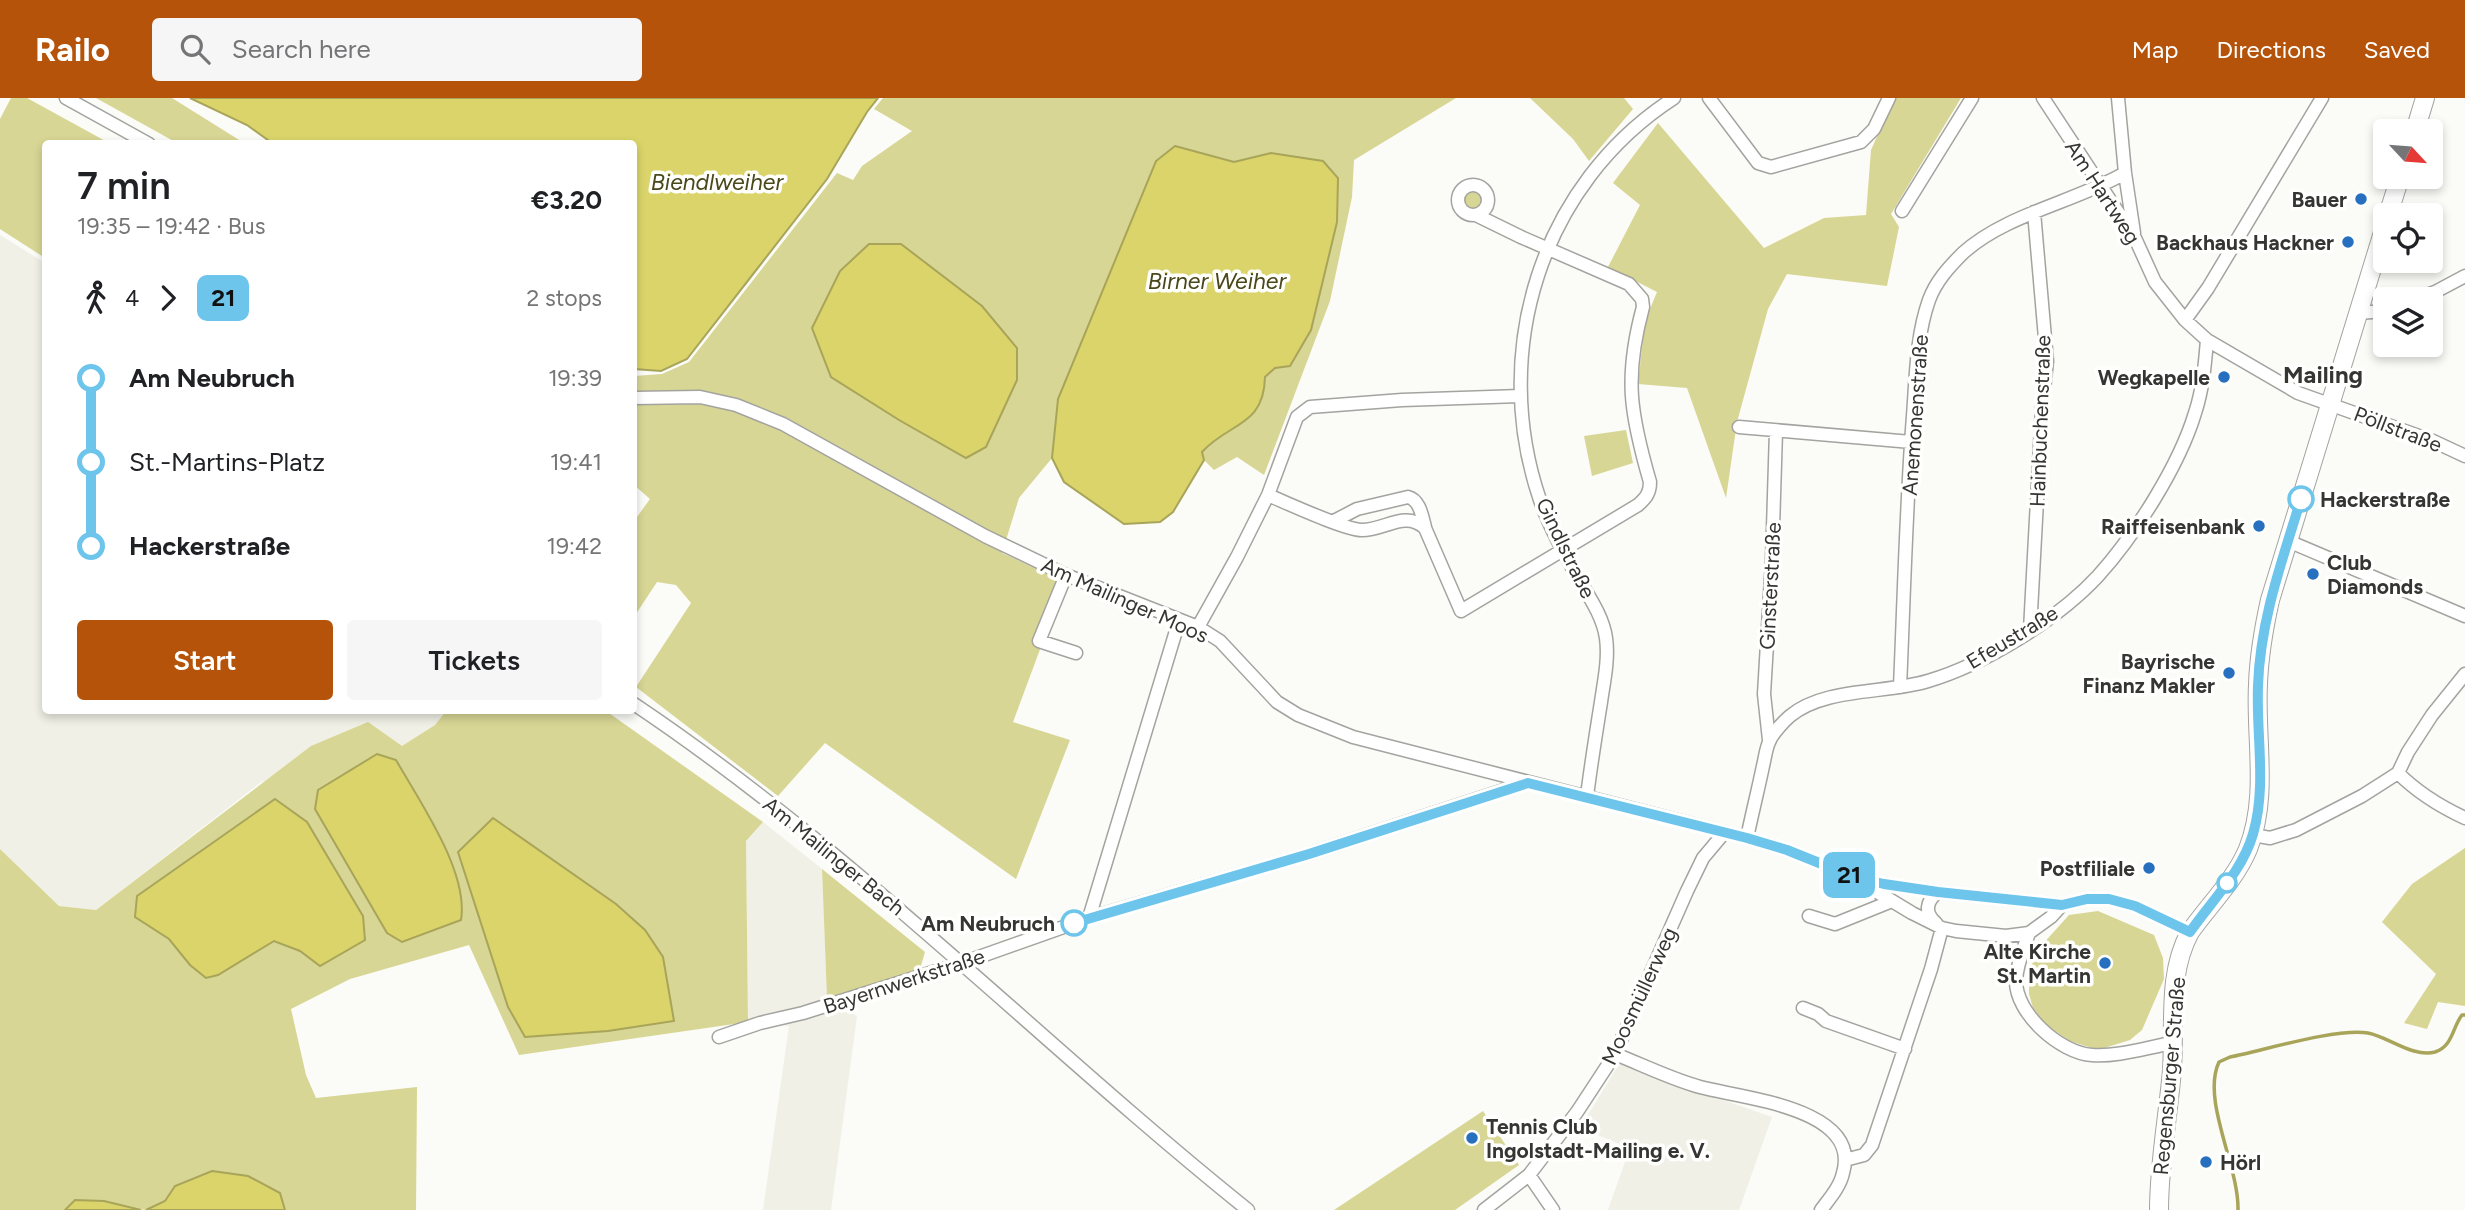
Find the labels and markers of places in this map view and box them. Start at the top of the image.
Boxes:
place label: Bauer [2291,187,2347,212]
marker: Bauer [2353,191,2369,207]
place label: Backhaus Hackner [2156,230,2334,255]
marker: Backhaus Hackner [2340,234,2356,250]
place label: Wegkapelle [2098,365,2210,390]
marker: Wegkapelle [2216,369,2232,385]
marker: Hackerstraße [2288,486,2314,512]
place label: Hackerstraße [2320,487,2450,512]
place label: Raiffeisenbank [2101,514,2246,539]
marker: Raiffeisenbank [2251,518,2267,534]
place label: Club Diamonds [2327,550,2423,599]
marker: Club Diamonds [2305,566,2321,582]
place label: Bayrische Finanz Makler [2083,649,2215,698]
marker: Bayrische Finanz Makler [2221,665,2237,681]
place label: Postfiliale [2040,856,2135,881]
marker: Postfiliale [2141,860,2157,876]
unlabelled marker [2217,873,2237,893]
marker: Am Neubruch [1061,910,1087,936]
place label: Am Neubruch [921,911,1055,936]
place label: Alte Kirche St. Martin [1983,939,2091,988]
marker: Alte Kirche St. Martin [2097,955,2113,971]
place label: Tennis Club Ingolstadt-Mailing e. V. [1486,1114,1710,1163]
marker: Tennis Club Ingolstadt-Mailing e. V. [1464,1130,1480,1146]
place label: Hörl [2220,1150,2261,1175]
marker: Hörl [2198,1154,2214,1170]

